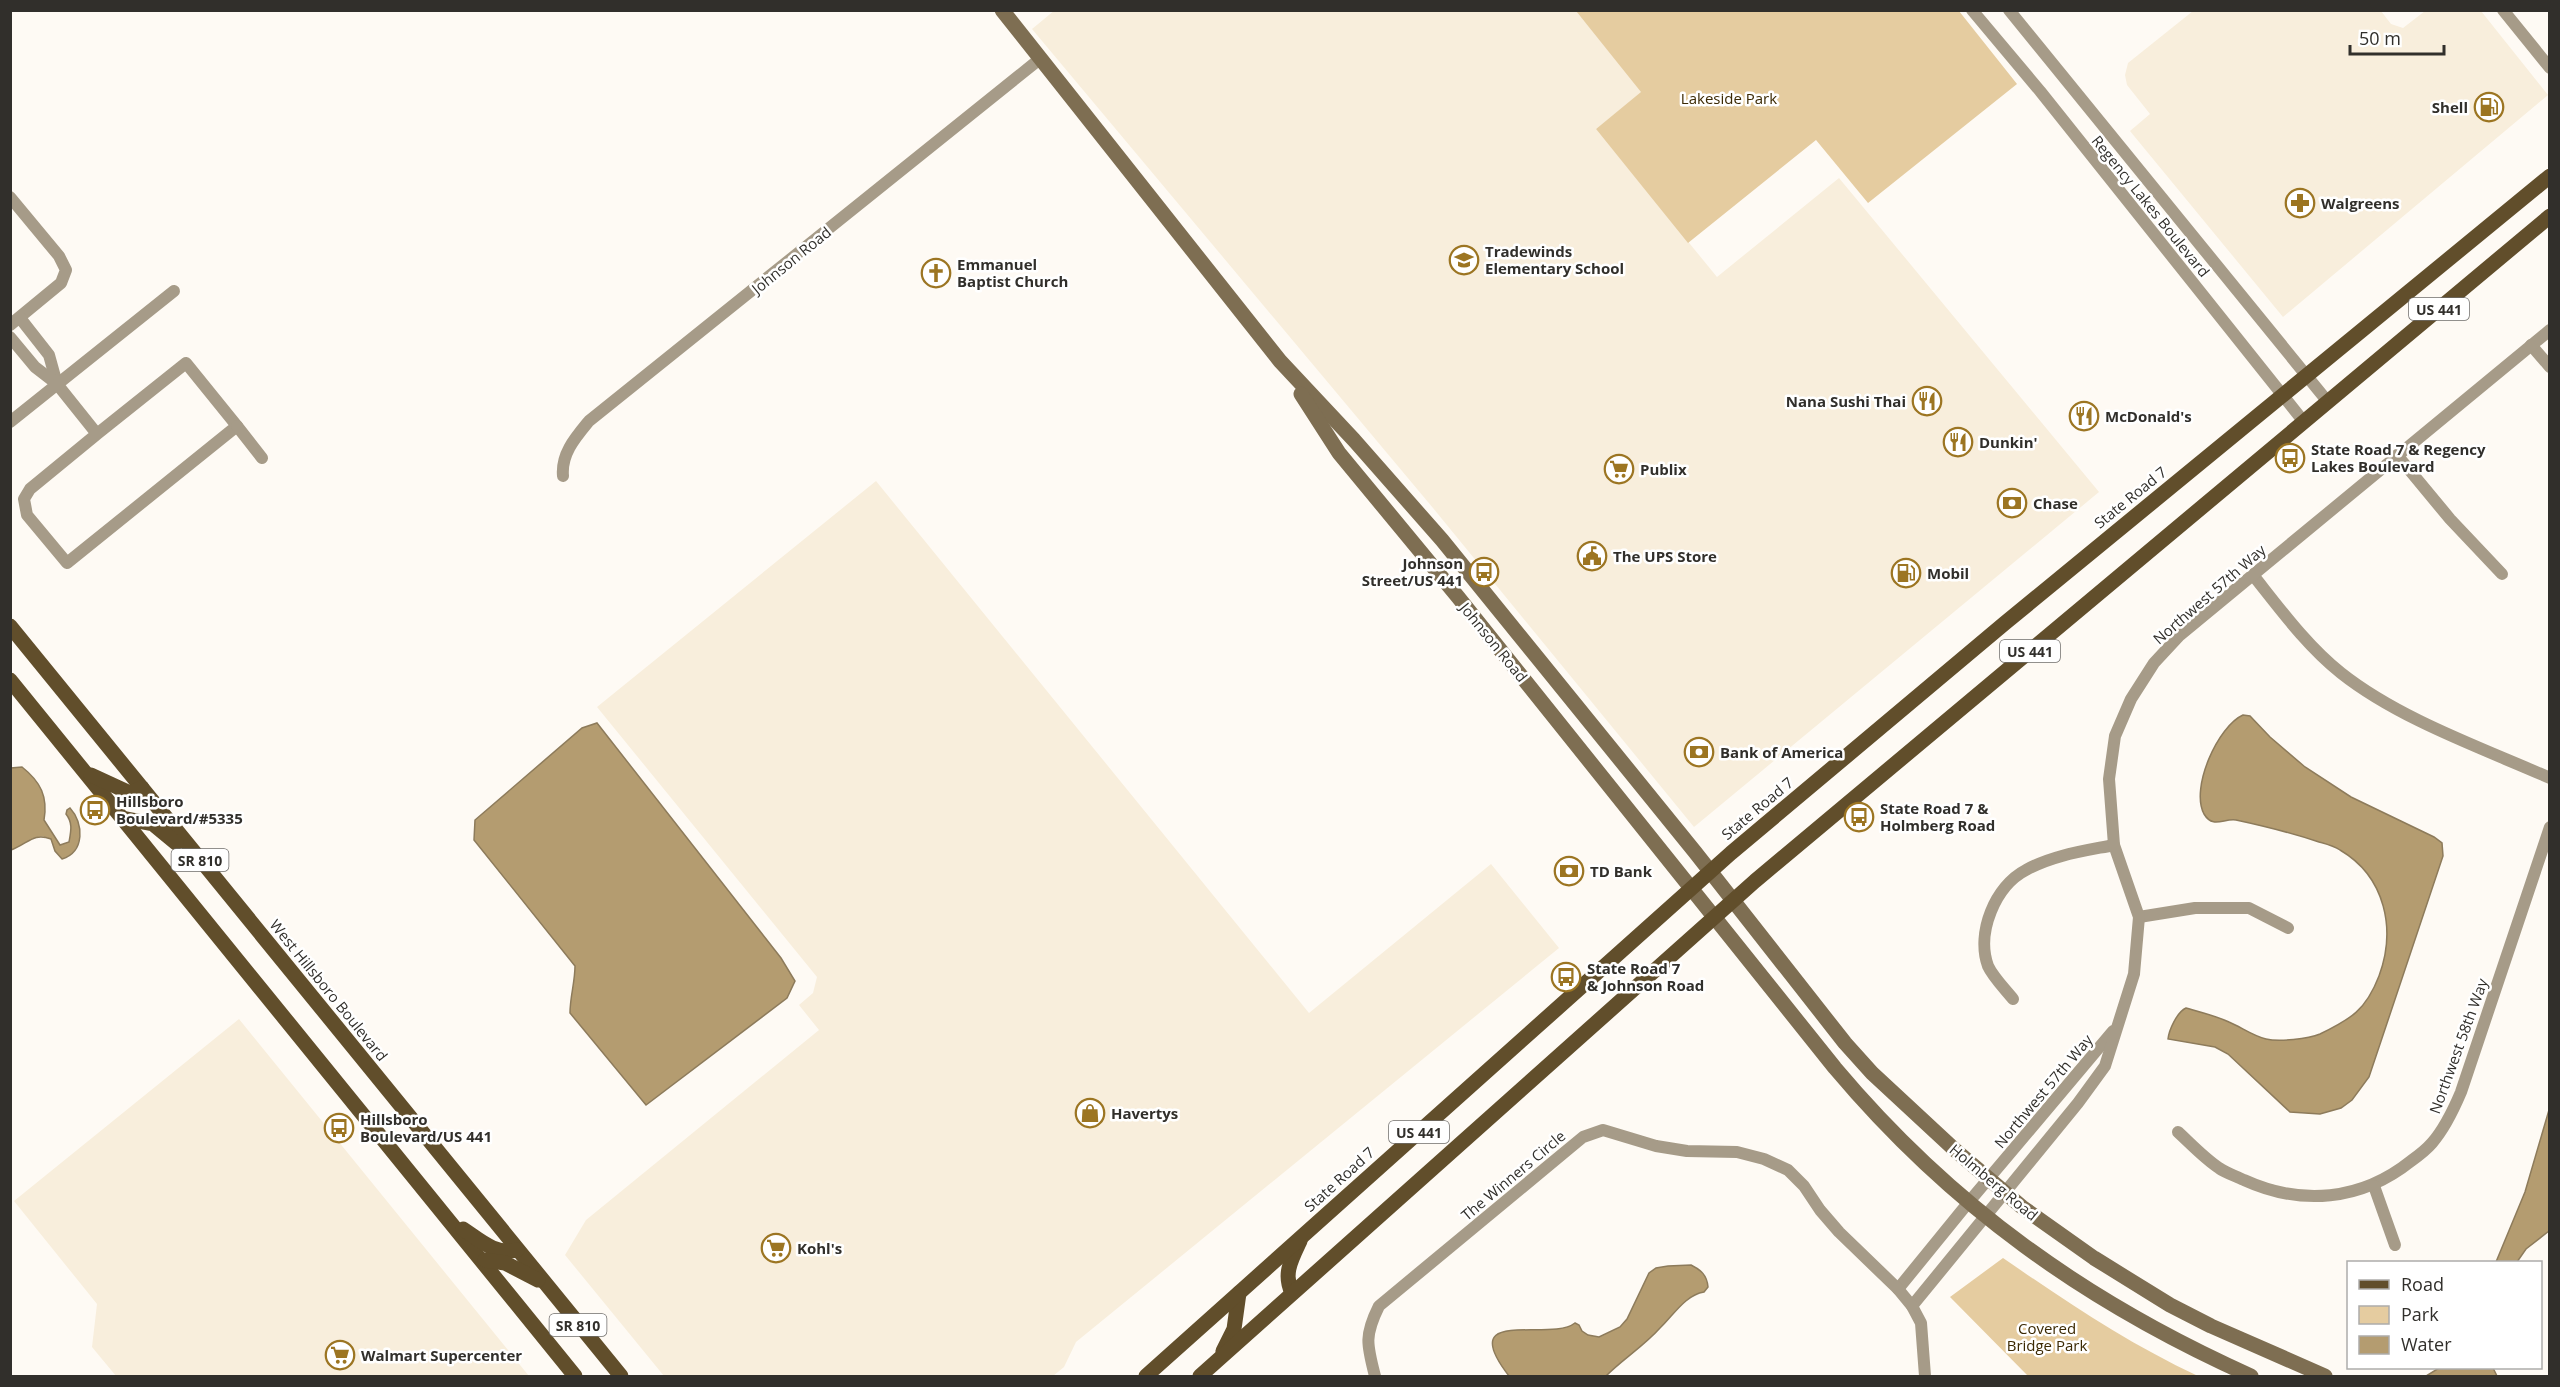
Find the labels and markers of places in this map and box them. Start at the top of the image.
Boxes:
fuel station icon: Shell [2473,91,2505,123]
place label: Shell [2432,97,2468,117]
pharmacy icon: Walgreens [2284,187,2316,219]
place label: Walgreens [2321,193,2399,213]
place label: Tradewinds Elementary School [1485,241,1624,278]
school or university icon: Tradewinds Elementary School [1448,244,1480,276]
place label: Emmanuel Baptist Church [957,254,1068,291]
church icon: Emmanuel Baptist Church [920,257,952,289]
restaurant icon: Nana Sushi Thai [1911,385,1943,417]
place label: Nana Sushi Thai [1786,391,1906,411]
restaurant icon: McDonald's [2068,400,2100,432]
place label: McDonald's [2105,406,2192,426]
restaurant icon: Dunkin' [1942,426,1974,458]
place label: Dunkin' [1979,432,2038,452]
place label: State Road 7 & Regency Lakes Boulevard [2311,439,2486,476]
bus stop icon: State Road 7 & Regency Lakes Boulevard [2274,442,2306,474]
supermarket icon: Publix [1603,453,1635,485]
place label: Publix [1640,459,1687,479]
bank icon: Chase [1996,487,2028,519]
place label: Chase [2033,493,2078,513]
public building icon: The UPS Store [1576,540,1608,572]
place label: The UPS Store [1613,546,1717,566]
place label: Johnson Street/US 441 [1362,553,1463,590]
bus stop icon: Johnson Street/US 441 [1468,556,1500,588]
fuel station icon: Mobil [1890,557,1922,589]
place label: Mobil [1927,563,1969,583]
bank icon: Bank of America [1683,736,1715,768]
place label: Bank of America [1720,742,1843,762]
place label: Hillsboro Boulevard/#5335 [116,791,243,828]
bus stop icon: Hillsboro Boulevard/#5335 [79,794,111,826]
place label: State Road 7 & Holmberg Road [1880,798,1995,835]
bus stop icon: State Road 7 & Holmberg Road [1843,801,1875,833]
bank icon: TD Bank [1553,855,1585,887]
place label: TD Bank [1590,861,1653,881]
place label: State Road 7 & Johnson Road [1587,958,1704,995]
bus stop icon: State Road 7 & Johnson Road [1550,961,1582,993]
shop icon: Havertys [1074,1097,1106,1129]
place label: Havertys [1111,1103,1178,1123]
place label: Hillsboro Boulevard/US 441 [360,1109,492,1146]
bus stop icon: Hillsboro Boulevard/US 441 [323,1112,355,1144]
supermarket icon: Kohl's [760,1232,792,1264]
place label: Kohl's [797,1238,842,1258]
supermarket icon: Walmart Supercenter [324,1339,356,1371]
place label: Walmart Supercenter [361,1345,522,1365]

